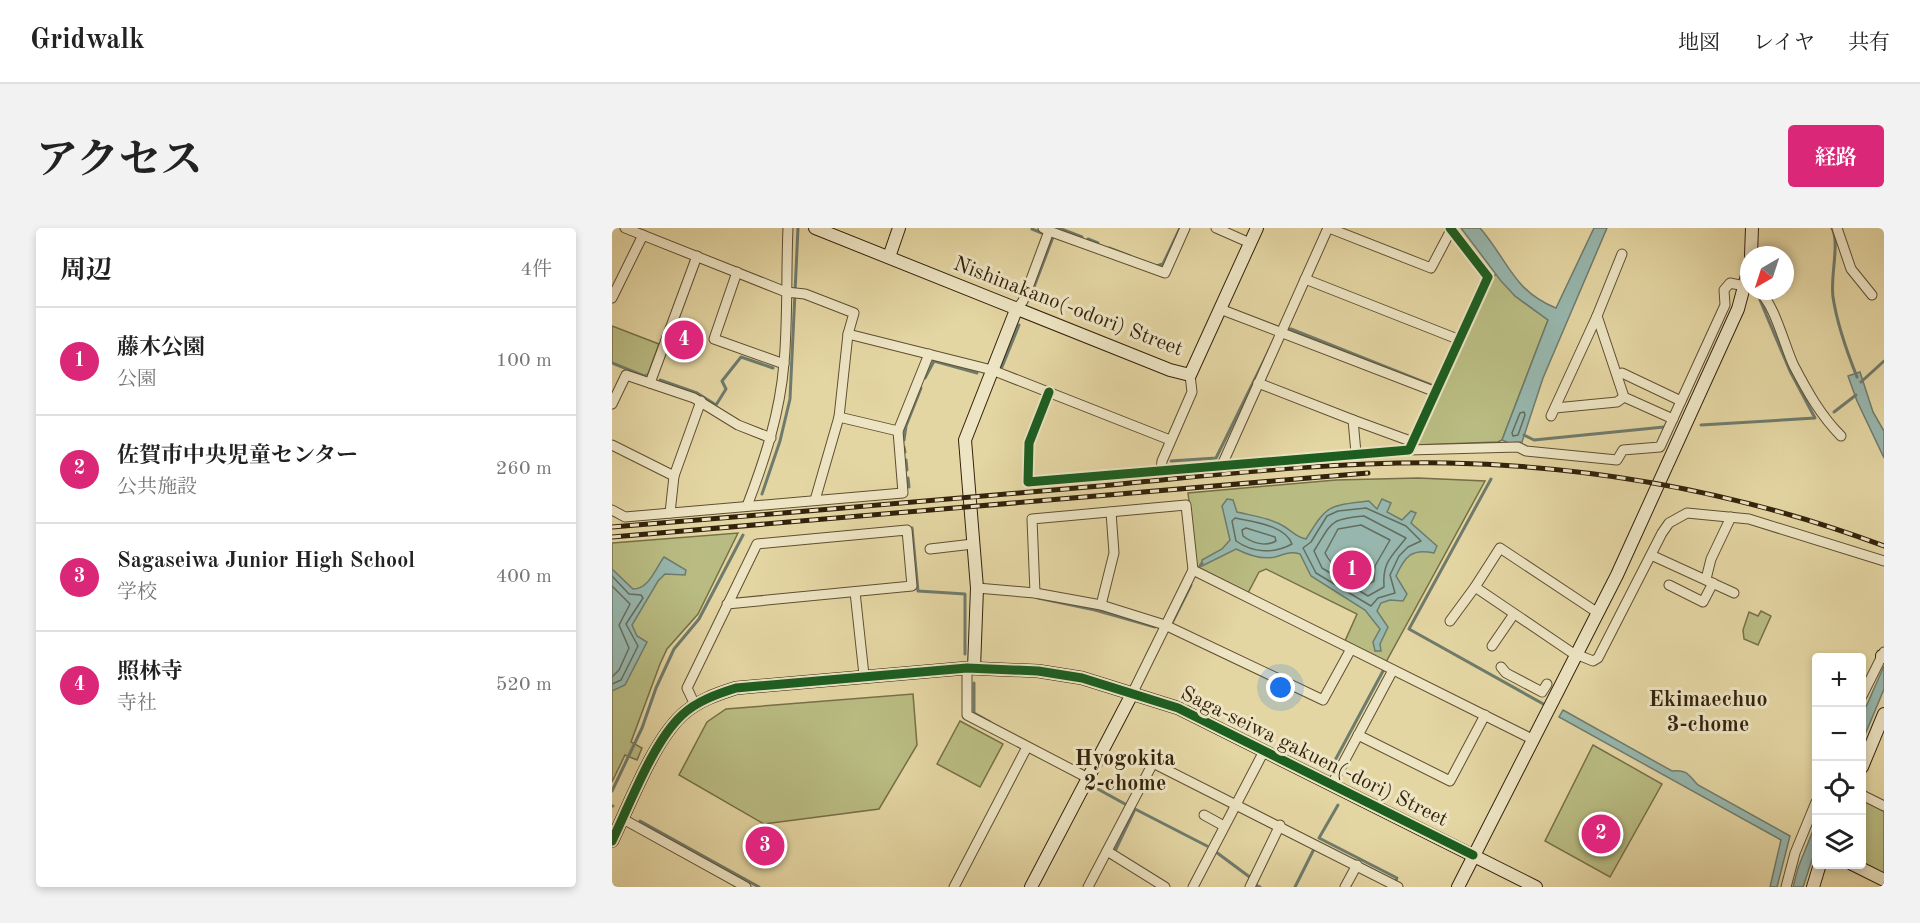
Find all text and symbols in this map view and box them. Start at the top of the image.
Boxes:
text: Gridwalk [30,27,145,55]
text: 地図 [1678,33,1720,54]
text: レイヤ [1753,33,1815,54]
text: 共有 [1848,33,1890,54]
button: 経路 [1788,125,1884,187]
text: アクセス [36,141,203,183]
north arrow [1740,246,1794,300]
street label: Nishinakano(-odori) Street [950,254,1186,360]
text: 周辺 [60,258,112,284]
text: 4件 [520,260,552,280]
pin: 4 [664,318,704,362]
text: 藤木公園 [117,337,205,359]
text: 1 [74,351,85,371]
text: 100 m [496,351,552,371]
text: 公園 [117,370,157,390]
text: 佐賀市中央児童センター [117,445,358,467]
text: 2 [74,459,85,479]
text: 260 m [496,459,552,479]
text: 公共施設 [117,478,197,498]
pin: 1 [1332,548,1372,592]
text: Sagaseiwa Junior High School [117,550,415,572]
text: 3 [74,567,85,587]
text: 400 m [496,567,552,587]
text: 学校 [117,583,157,603]
map controls [1812,653,1866,869]
button: + [1812,653,1866,707]
text: 照林寺 [117,661,183,683]
your location [1266,673,1295,702]
text: 4 [74,675,85,695]
text: 520 m [496,675,552,695]
street label: Saga-seiwa gakuen(-dori) Street [1177,683,1451,831]
district label: Ekimaechuo 3-chome [1649,689,1767,736]
text: 寺社 [117,694,157,714]
button: − [1812,707,1866,761]
district label: Hyogokita 2-chome [1075,748,1175,795]
button: locate [1812,761,1866,815]
pin: 2 [1582,812,1620,856]
button: layers [1812,815,1866,869]
pin: 3 [746,824,784,868]

